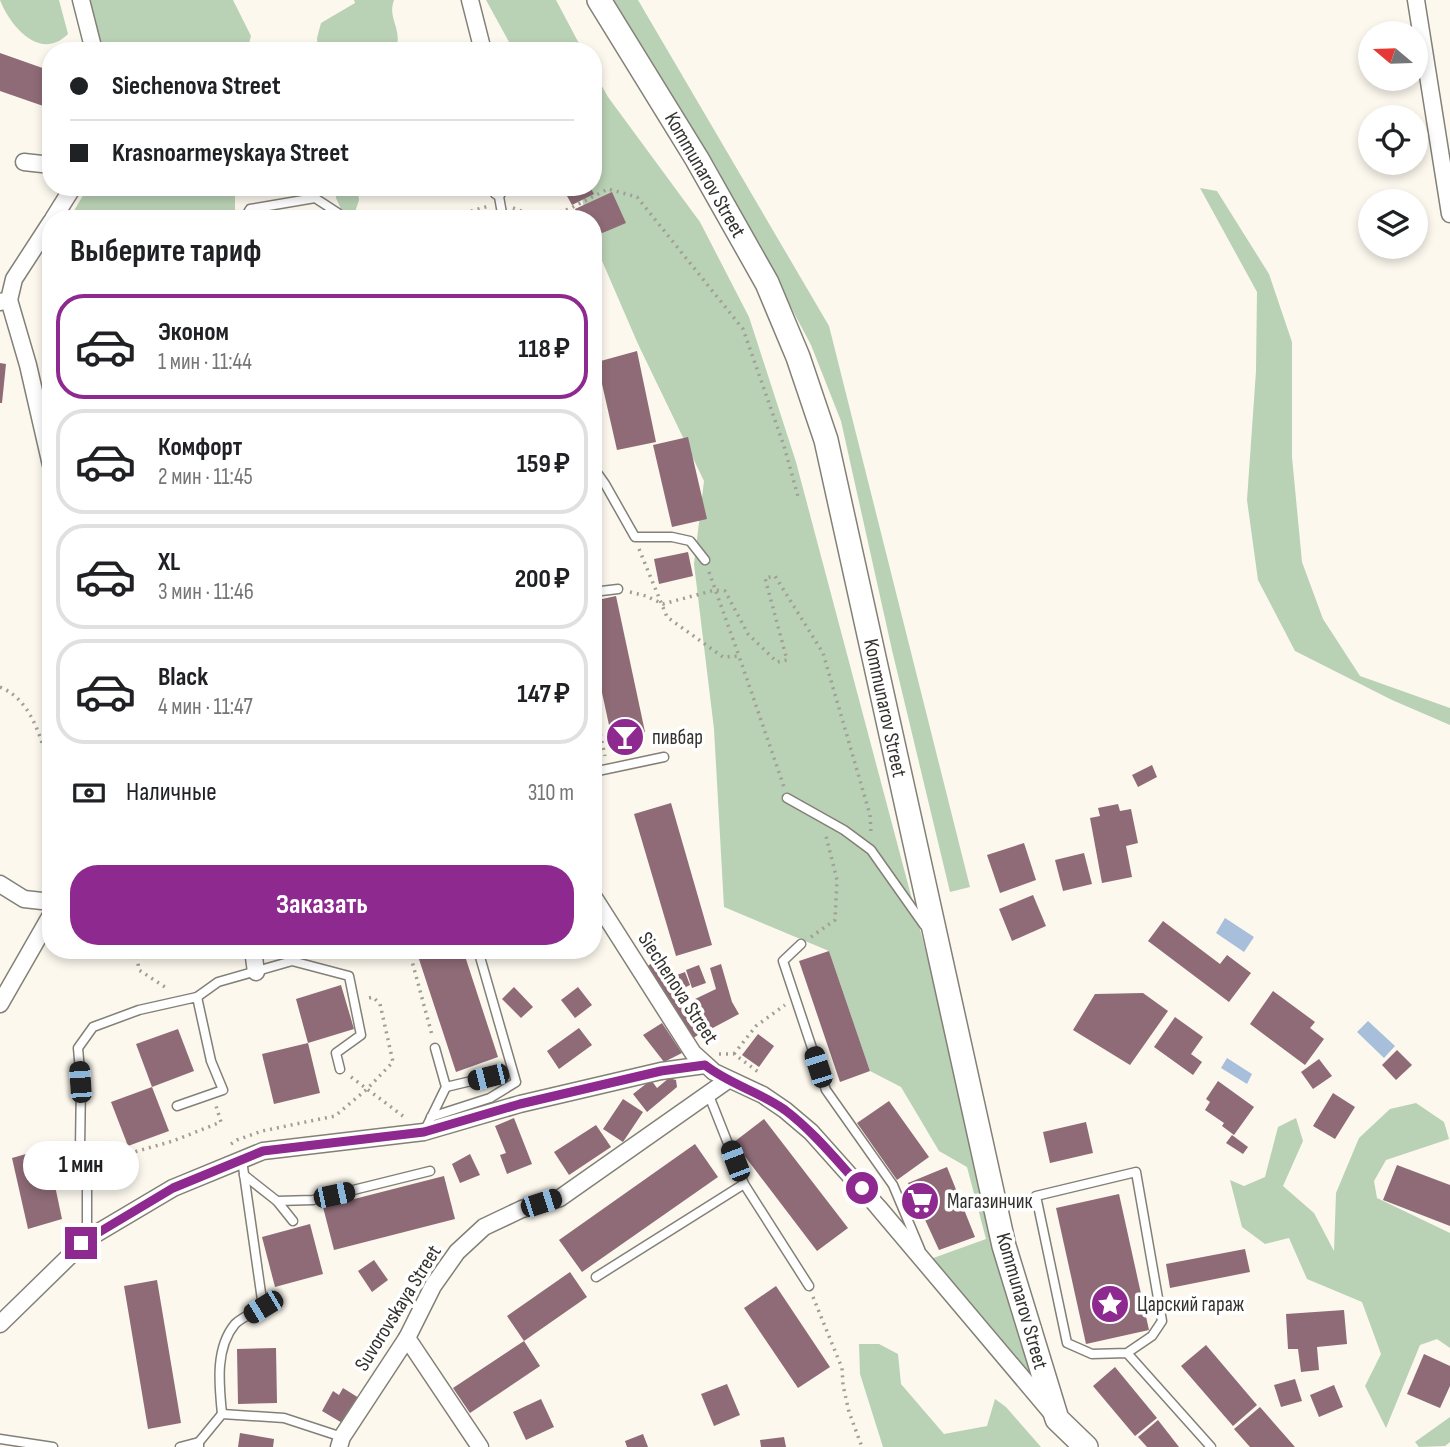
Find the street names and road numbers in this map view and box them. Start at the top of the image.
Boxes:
street label: Kommunarov Street [659,108,751,242]
street label: Kommunarov Street [858,637,912,779]
street label: Siechenova Street [633,927,723,1049]
street label: Kommunarov Street [991,1230,1053,1372]
street label: Suvorovskaya Street [349,1240,447,1376]

